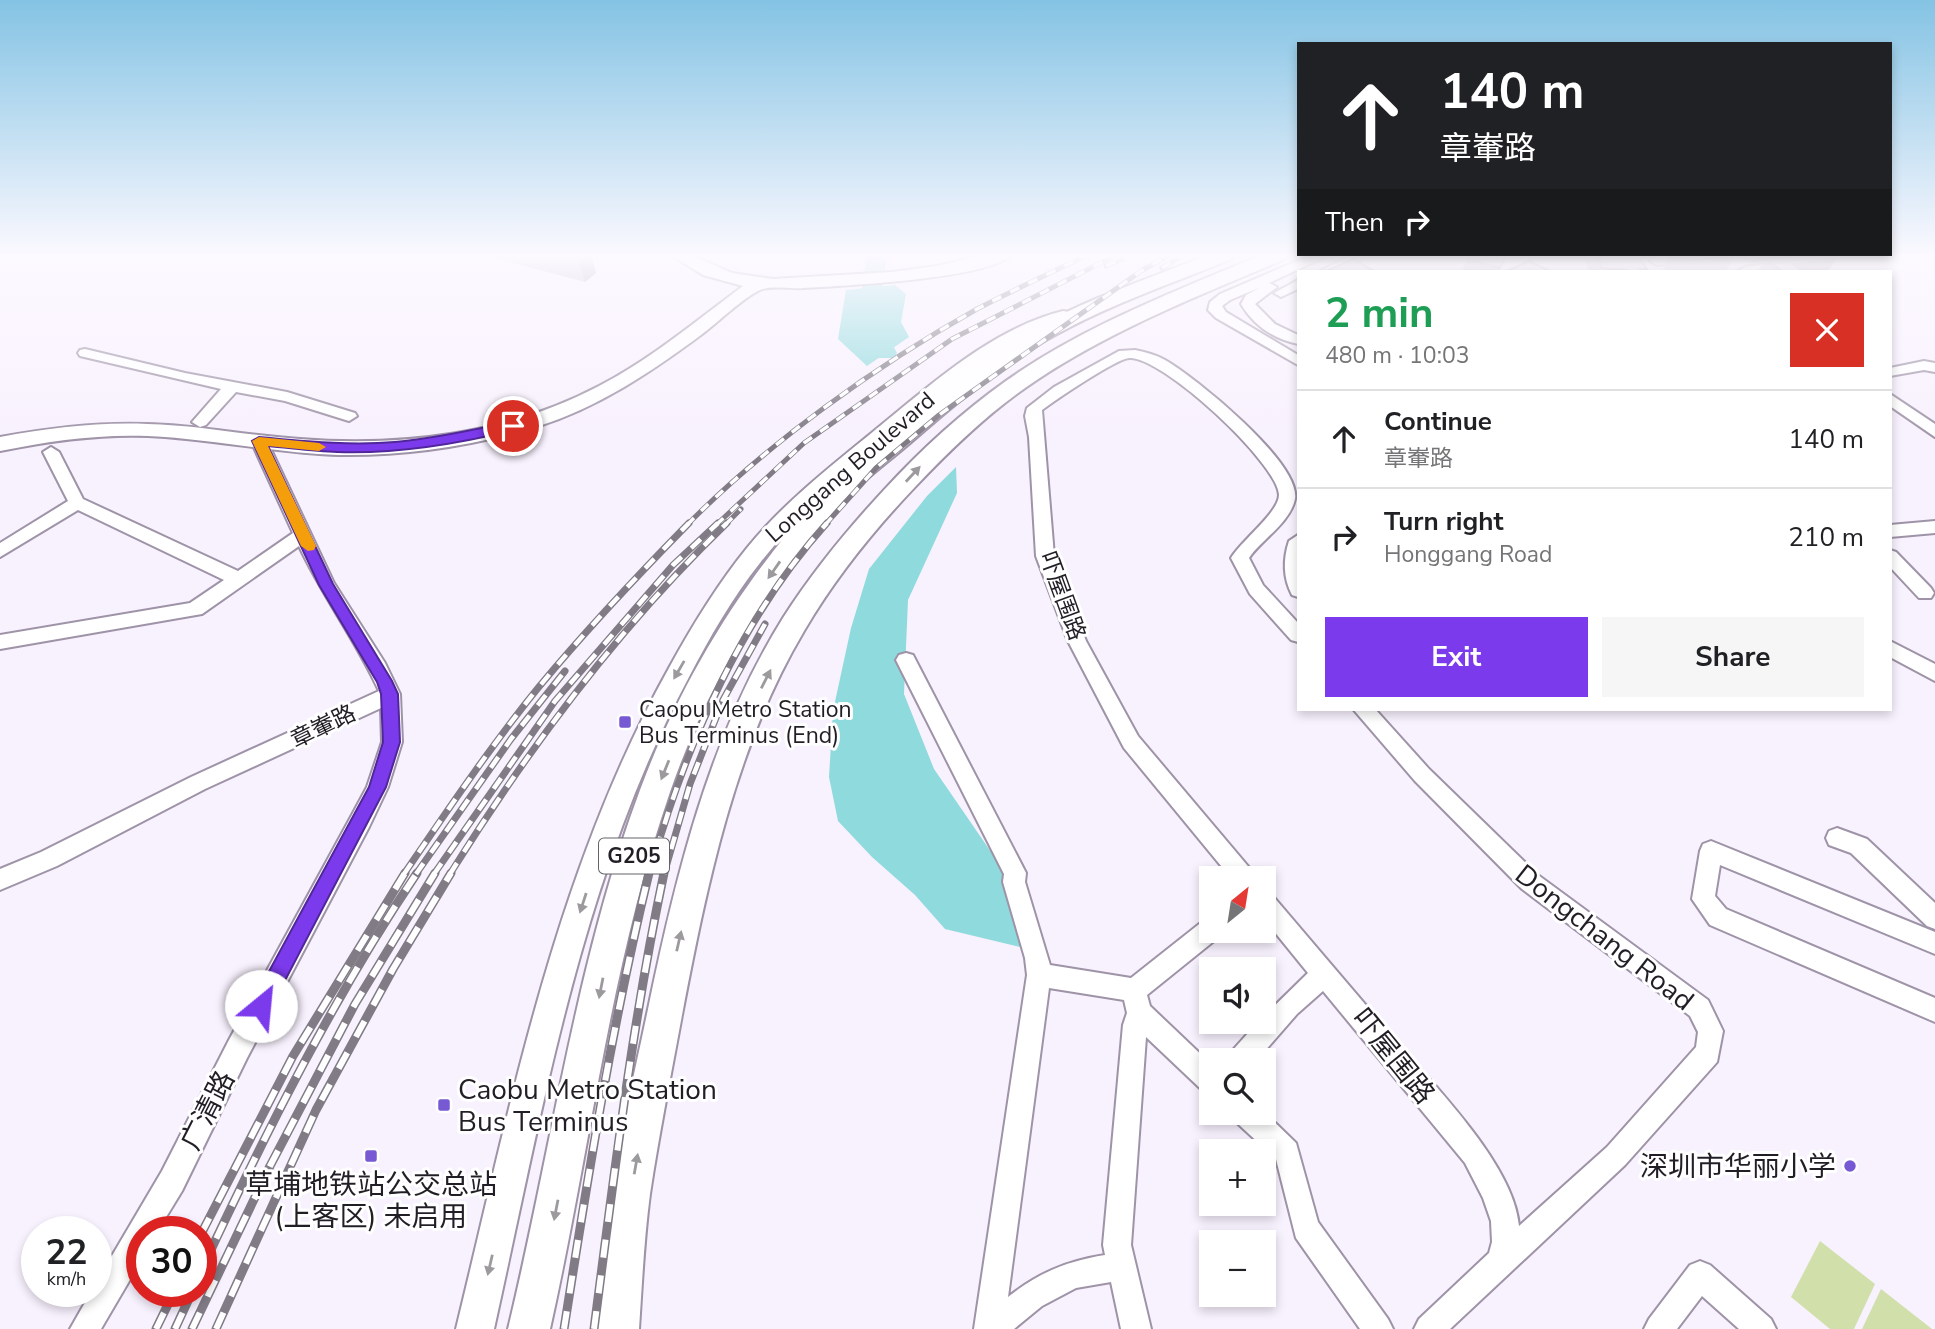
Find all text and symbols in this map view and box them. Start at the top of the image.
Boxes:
text: 140 m [1440,58,1584,125]
icon: ahead [1325,70,1416,161]
text: 章輋路 [1440,127,1536,170]
icon: right [1398,203,1436,241]
text: Then [1325,205,1384,240]
text: 2 min [1325,285,1434,342]
button: close [1790,293,1864,367]
text: 480 m · 10:03 [1325,340,1470,371]
street label: Longgang Boulevard [759,385,942,550]
pin [483,396,543,456]
text: Continue [1384,404,1492,439]
icon: arrive [494,407,532,445]
icon: ahead [1325,420,1363,458]
text: 140 m [1788,422,1864,457]
text: 章輋路 [1384,443,1453,474]
one-way arrow [905,466,921,483]
text: Turn right [1384,504,1503,539]
icon: right [1325,518,1363,556]
text: 210 m [1788,520,1864,555]
text: Honggang Road [1384,539,1552,570]
street label: 吓屋围路 [1032,548,1093,645]
one-way arrow [767,561,781,579]
button: Exit [1325,617,1588,697]
button: Share [1602,617,1864,697]
one-way arrow [673,661,685,680]
one-way arrow [760,669,771,689]
place label: Caopu Metro Station Bus Terminus (End) [639,694,852,751]
street label: 章輋路 [285,697,361,756]
marker: Caopu Metro Station Bus Terminus (End) [617,714,633,730]
one-way arrow [660,759,671,780]
road number: G205 [599,838,669,874]
street label: Dongchang Road [1507,856,1702,1020]
north arrow [1199,866,1276,943]
map controls [1199,866,1276,1307]
one-way arrow [577,892,588,913]
one-way arrow [674,929,685,951]
button: sound [1199,957,1276,1034]
position arrow [224,969,298,1043]
one-way arrow [596,977,607,999]
street label: 吓屋围路 [1343,1001,1443,1112]
button: search [1199,1048,1276,1125]
street label: 广清路 [172,1064,244,1157]
place label: Caobu Metro Station Bus Terminus [458,1071,717,1141]
marker: Caobu Metro Station Bus Terminus [436,1097,452,1113]
button: + [1199,1139,1276,1216]
marker: 草埔地铁站公交总站 (上客区) 未启用 [363,1148,379,1164]
place label: 深圳市华丽小学 [1640,1148,1836,1186]
one-way arrow [631,1153,642,1175]
marker: 深圳市华丽小学 [1842,1158,1858,1174]
place label: 草埔地铁站公交总站 (上客区) 未启用 [245,1166,497,1236]
one-way arrow [550,1199,561,1221]
speed limit sign: 30 [126,1216,217,1307]
text: 22 [45,1229,88,1276]
button: − [1199,1230,1276,1307]
one-way arrow [484,1254,495,1276]
text: km/h [47,1267,86,1291]

